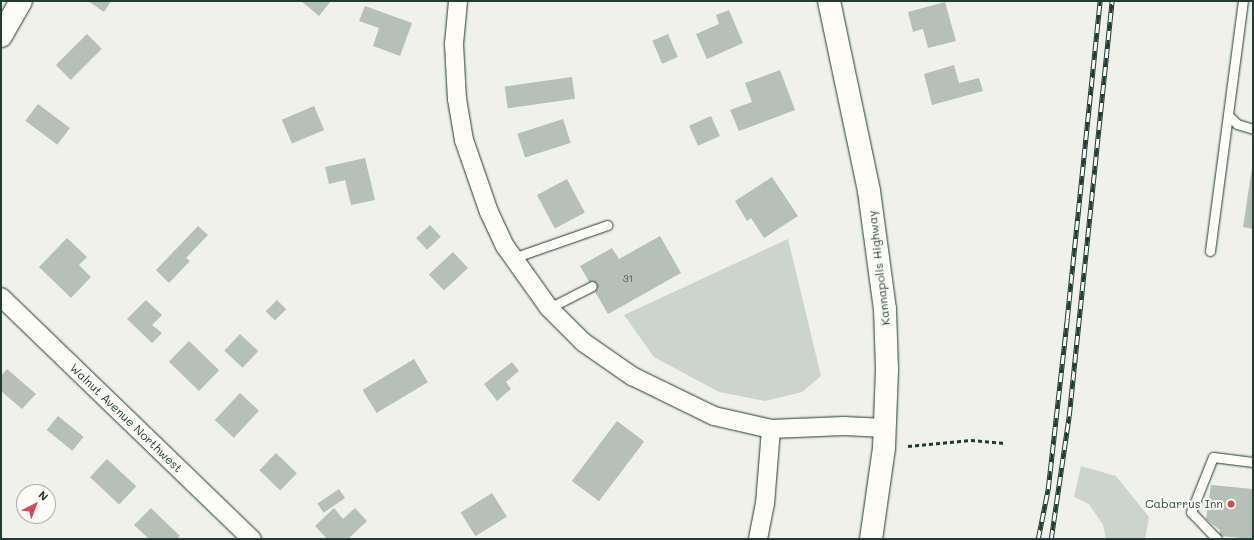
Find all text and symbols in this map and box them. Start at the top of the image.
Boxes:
street label: Kannapolis Highway [865,210,893,326]
house number: 31 [623,273,633,285]
street label: Walnut Avenue Northwest [67,361,185,475]
north arrow [16,484,56,524]
text: N [36,487,52,504]
place label: Cabarrus Inn [1145,497,1223,511]
marker: Cabarrus Inn [1226,499,1236,509]

